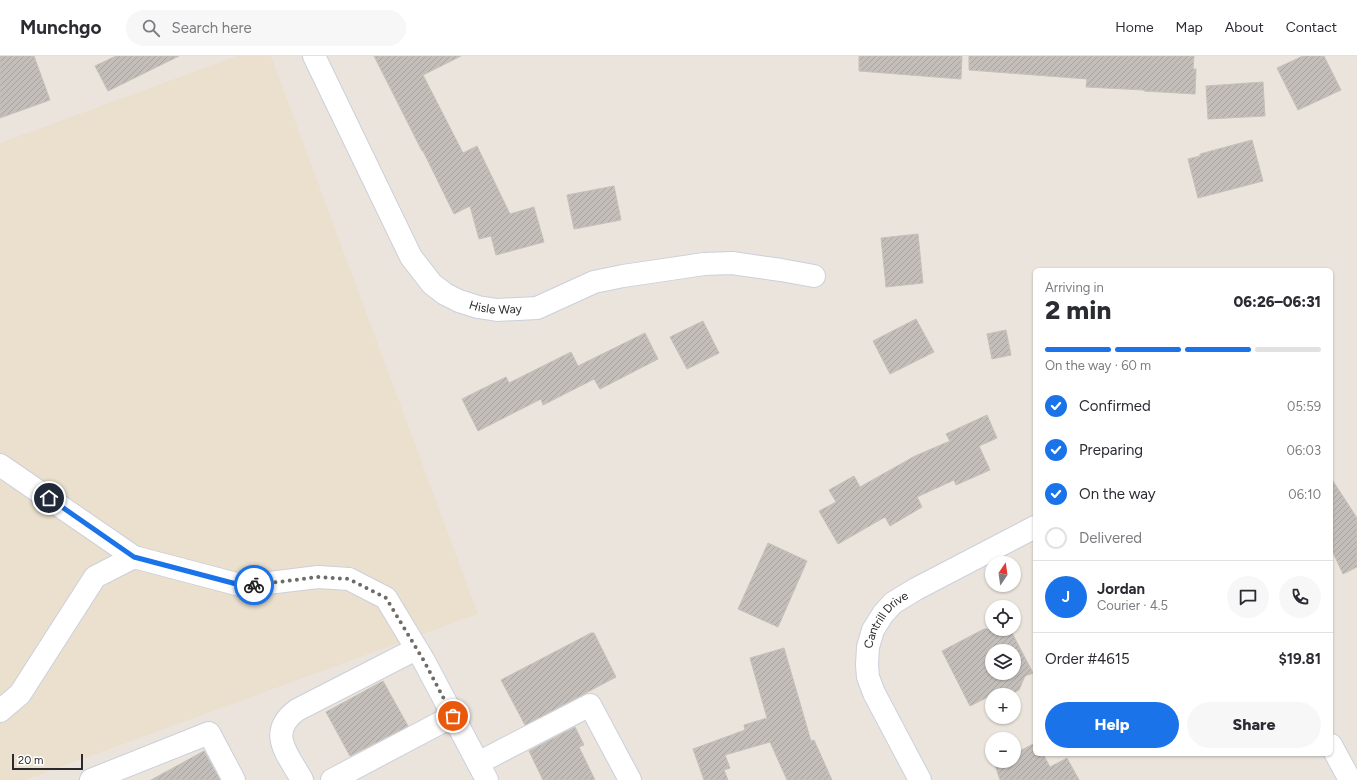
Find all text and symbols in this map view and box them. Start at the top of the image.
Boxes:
search box [126,10,406,46]
text: Munchgo [20,16,102,39]
icon: search [140,17,162,39]
text: Search here [172,19,252,37]
text: Home [1115,19,1154,36]
text: Map [1176,19,1203,36]
text: About [1225,19,1264,36]
text: Contact [1286,19,1337,36]
text: Arriving in [1045,280,1104,295]
text: 06:26–06:31 [1233,293,1321,311]
text: 2 min [1045,294,1111,326]
street label: Hisle Way [467,298,523,317]
text: On the way · 60 m [1045,358,1151,373]
icon: check [1045,395,1067,417]
text: Confirmed [1079,397,1151,415]
text: 05:59 [1287,399,1321,414]
icon: check [1045,439,1067,461]
text: Preparing [1079,441,1143,459]
text: 06:03 [1287,443,1321,458]
pin [32,481,66,515]
icon: check [1045,483,1067,505]
text: On the way [1079,485,1156,503]
icon: home [38,487,60,509]
text: 06:10 [1288,487,1321,502]
text: Delivered [1079,529,1142,547]
north arrow [985,556,1021,592]
map controls [985,556,1021,768]
courier [234,565,274,605]
icon: bike [243,574,265,596]
button: chat [1227,576,1269,618]
button: phone [1279,576,1321,618]
text: Jordan [1097,580,1145,598]
street label: Cantrill Drive [861,588,911,650]
text: J [1062,588,1070,606]
text: Courier · 4.5 [1097,598,1168,613]
button: locate [985,600,1021,636]
button: layers [985,644,1021,680]
text: Order #4615 [1045,650,1130,668]
text: $19.81 [1278,650,1321,668]
button: + [985,688,1021,724]
pin [436,699,470,733]
button: Help [1045,702,1179,748]
button: Share [1187,702,1321,748]
icon: bag [442,705,464,727]
button: − [985,732,1021,768]
scale bar [12,752,83,771]
text: 20 m [18,754,43,767]

